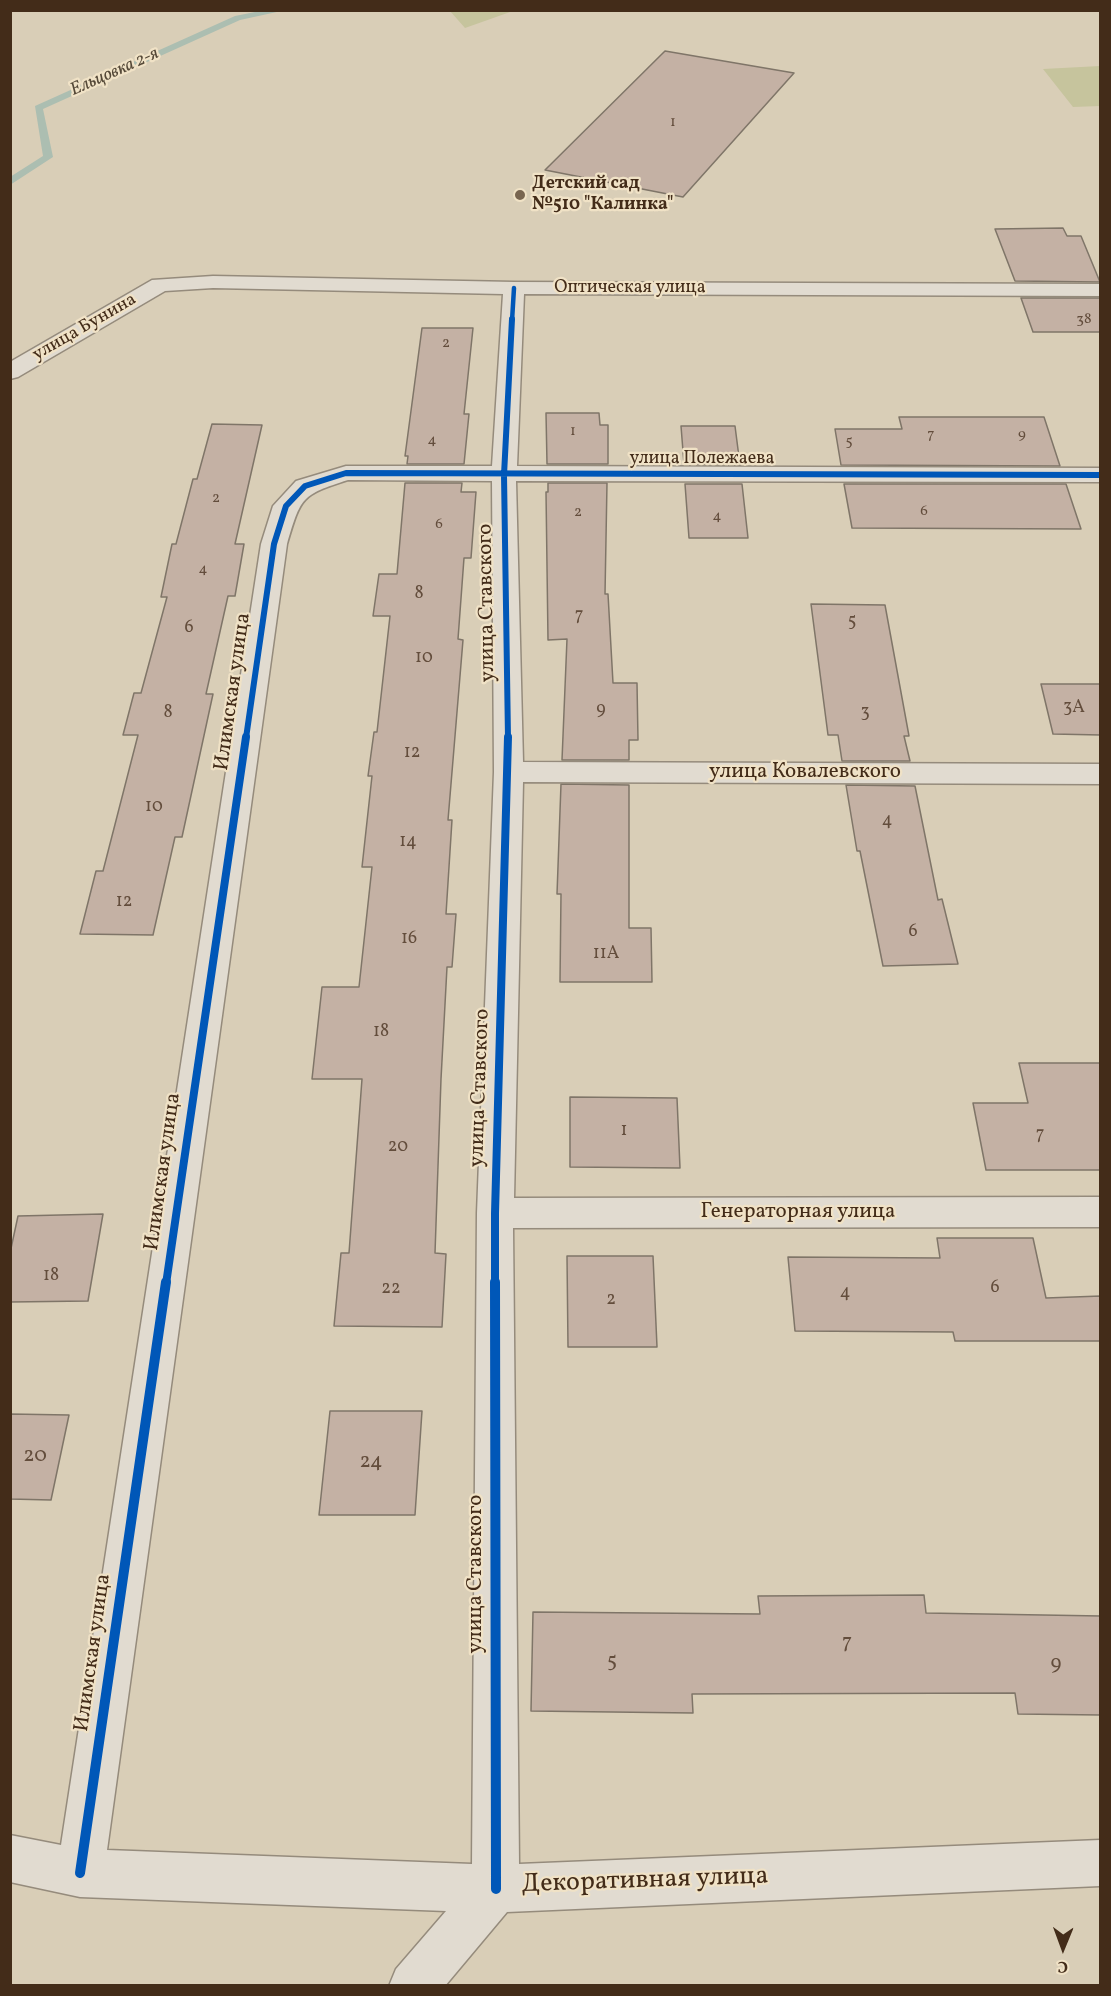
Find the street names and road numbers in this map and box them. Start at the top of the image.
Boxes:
street label: Оптическая улица [554,278,706,300]
street label: улица Бунина [29,290,141,366]
street label: улица Полежаева [630,449,774,471]
street label: улица Ставского [474,523,502,683]
street label: Илимская улица [210,611,258,773]
street label: улица Ковалевского [709,760,901,786]
street label: улица Ставского [466,1008,496,1168]
street label: Илимская улица [140,1091,188,1253]
street label: Генераторная улица [700,1200,896,1226]
street label: улица Ставского [464,1495,490,1653]
street label: Илимская улица [70,1572,118,1734]
street label: Декоративная улица [521,1862,769,1902]

